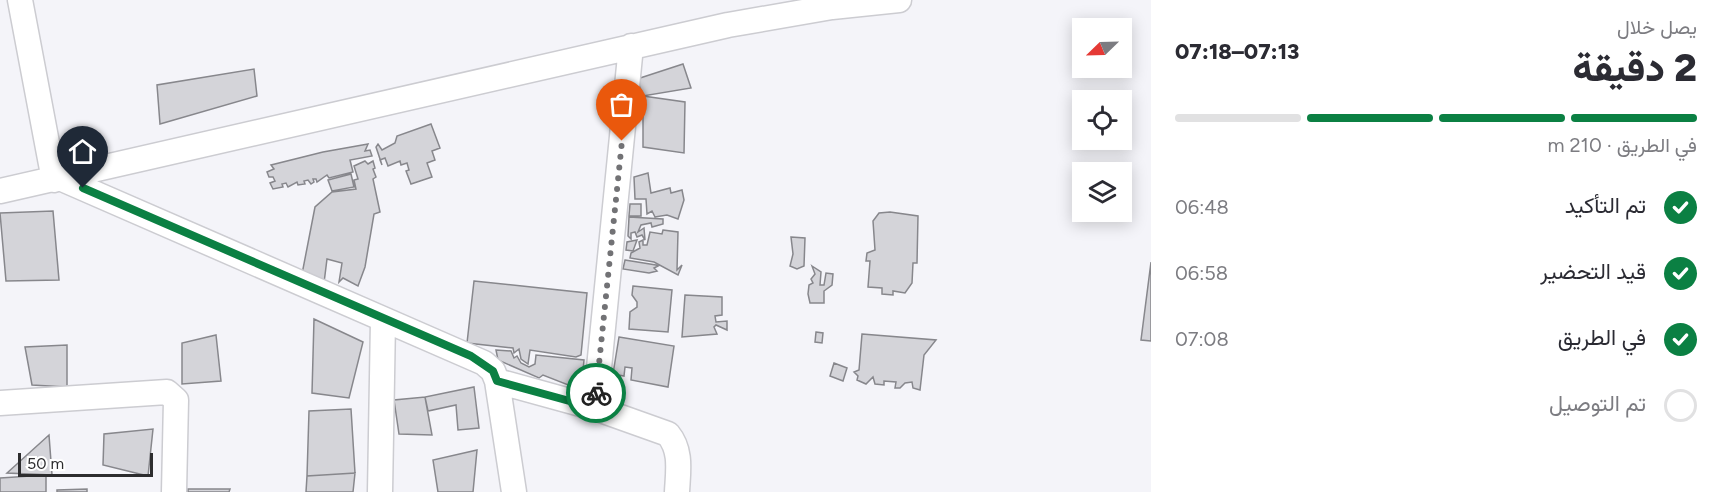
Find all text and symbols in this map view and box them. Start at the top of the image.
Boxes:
text: يصل خلال [1617,15,1697,39]
north arrow [1072,18,1132,78]
map controls [1072,18,1132,222]
text: 07:13–07:18 [1175,38,1299,65]
text: 2 دقيقة [1573,44,1697,91]
pin [596,79,647,141]
icon: bag [605,88,638,121]
button: locate [1072,90,1132,150]
pin [57,126,108,188]
text: في الطريق · 210 m [1547,133,1697,157]
icon: home [66,135,99,168]
button: layers [1072,162,1132,222]
icon: check [1664,191,1697,224]
text: تم التأكيد [1565,192,1646,219]
text: 06:48 [1175,195,1229,219]
icon: check [1664,257,1697,290]
text: قيد التحضير [1540,258,1646,285]
text: 06:58 [1175,261,1228,285]
icon: check [1664,323,1697,356]
text: في الطريق [1558,324,1646,351]
text: 07:08 [1175,327,1229,351]
courier [566,363,626,423]
icon: bike [580,377,613,410]
text: تم التوصيل [1549,390,1646,417]
scale bar [18,450,153,478]
text: 50 m [27,454,64,473]

